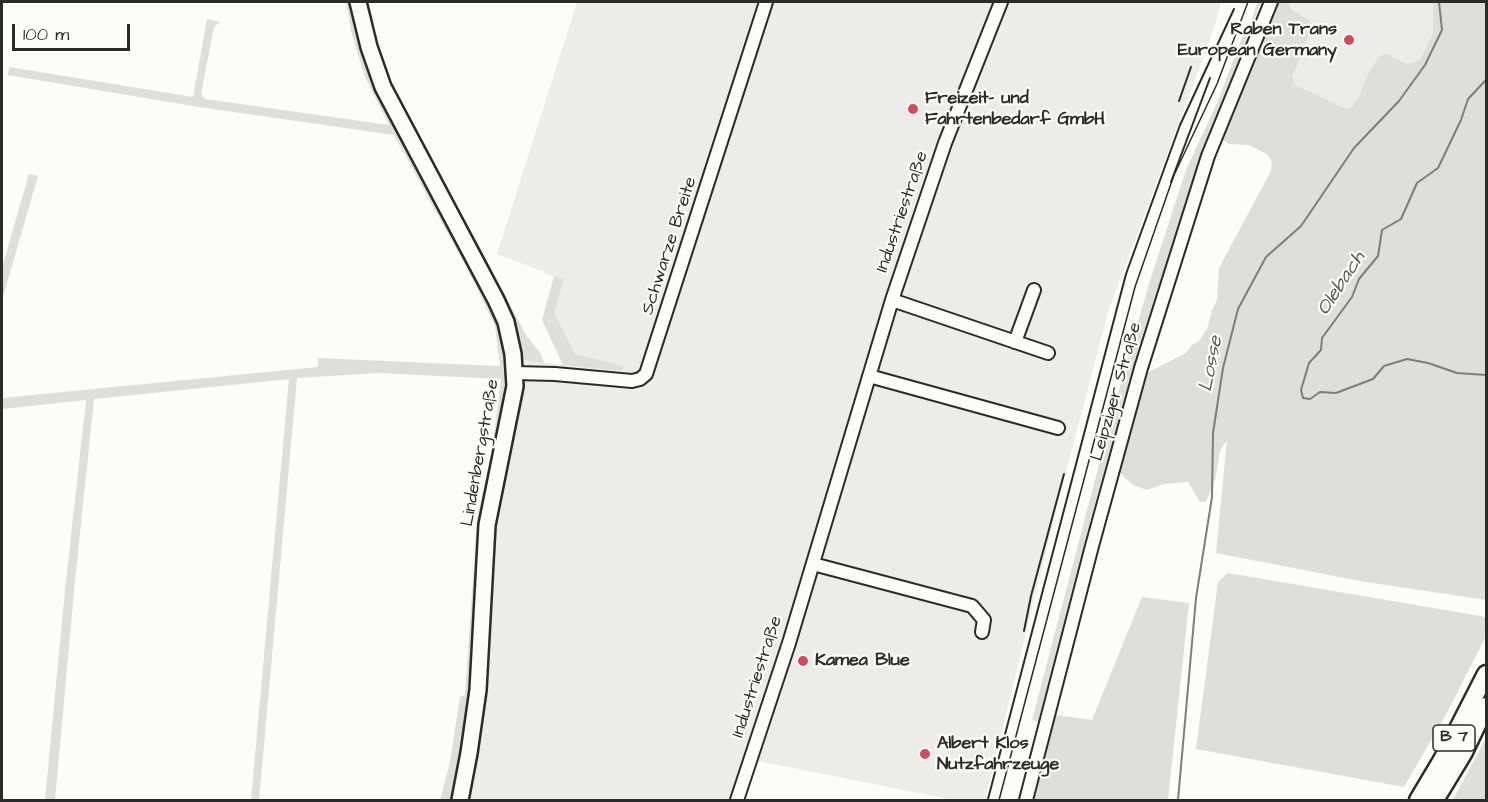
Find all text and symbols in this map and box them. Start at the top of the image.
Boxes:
scale bar [15,12,134,50]
place label: Raben Trans European Germany [1178,19,1337,62]
text: 100 m [23,22,69,47]
marker: Raben Trans European Germany [1342,33,1356,47]
place label: Freizeit- und Fahrtenbedarf GmbH [925,88,1105,130]
marker: Freizeit- und Fahrtenbedarf GmbH [906,102,920,116]
street label: Industriestraße [872,149,934,275]
street label: Schwarze Breite [638,174,702,318]
water label: Olebach [1313,248,1371,320]
street label: Leipziger Straße [1087,320,1147,464]
water label: Losse [1195,334,1229,394]
street label: Lindenbergstraße [457,378,505,528]
street label: Industriestraße [728,613,788,741]
place label: Kamea Blue [815,650,910,672]
marker: Kamea Blue [796,654,810,668]
road number: B 7 [1433,725,1475,751]
place label: Albert Klos Nutzfahrzeuge [937,733,1059,776]
marker: Albert Klos Nutzfahrzeuge [918,747,932,761]

